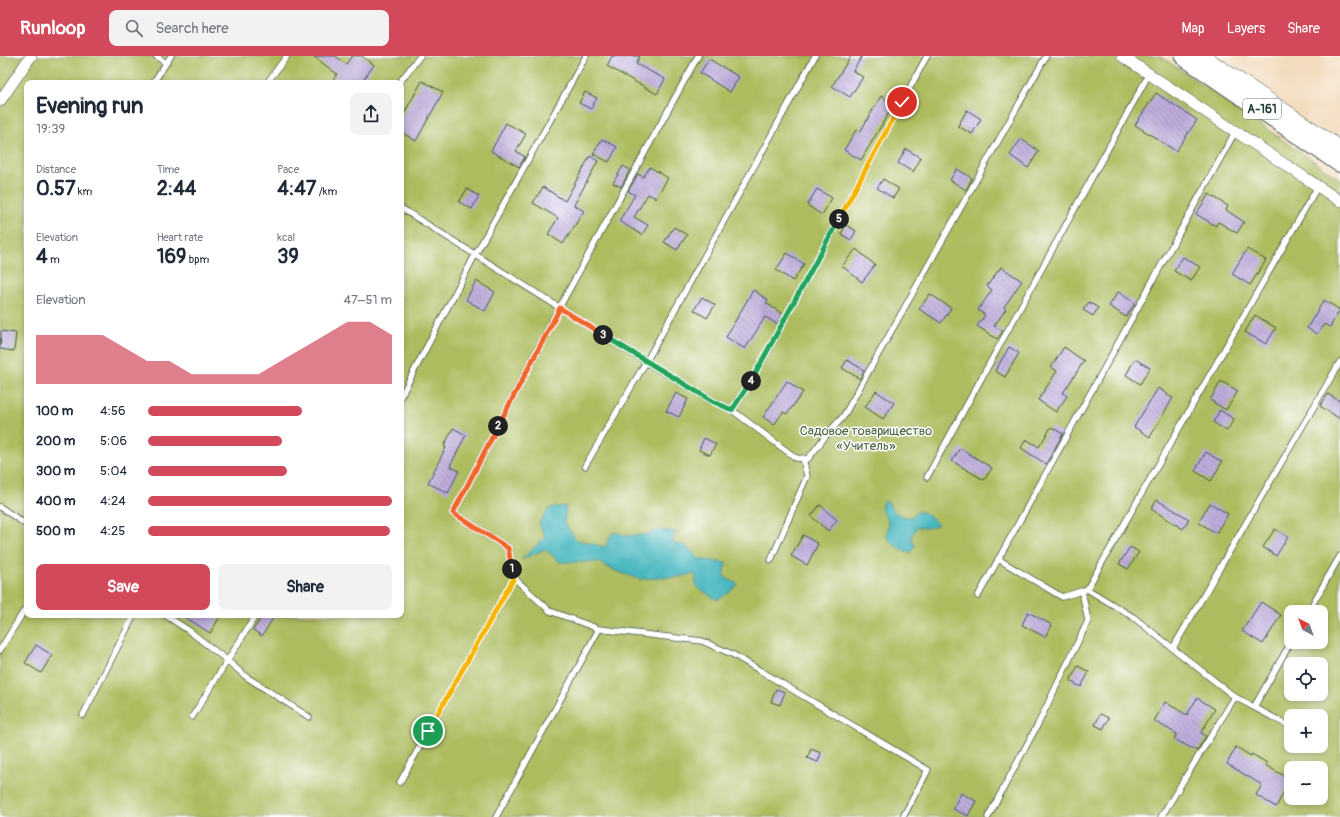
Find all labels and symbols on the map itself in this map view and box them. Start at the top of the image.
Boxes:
pin [885,85,919,119]
road number: А-161 [1243,99,1281,119]
pin: 5 [829,209,849,229]
pin: 3 [593,325,613,345]
pin: 4 [741,371,761,391]
pin: 2 [488,416,508,436]
park label: Садовое товарищество «Учитель» [800,423,932,454]
pin: 1 [502,559,522,579]
north arrow [1284,605,1328,649]
pin [411,714,445,748]

